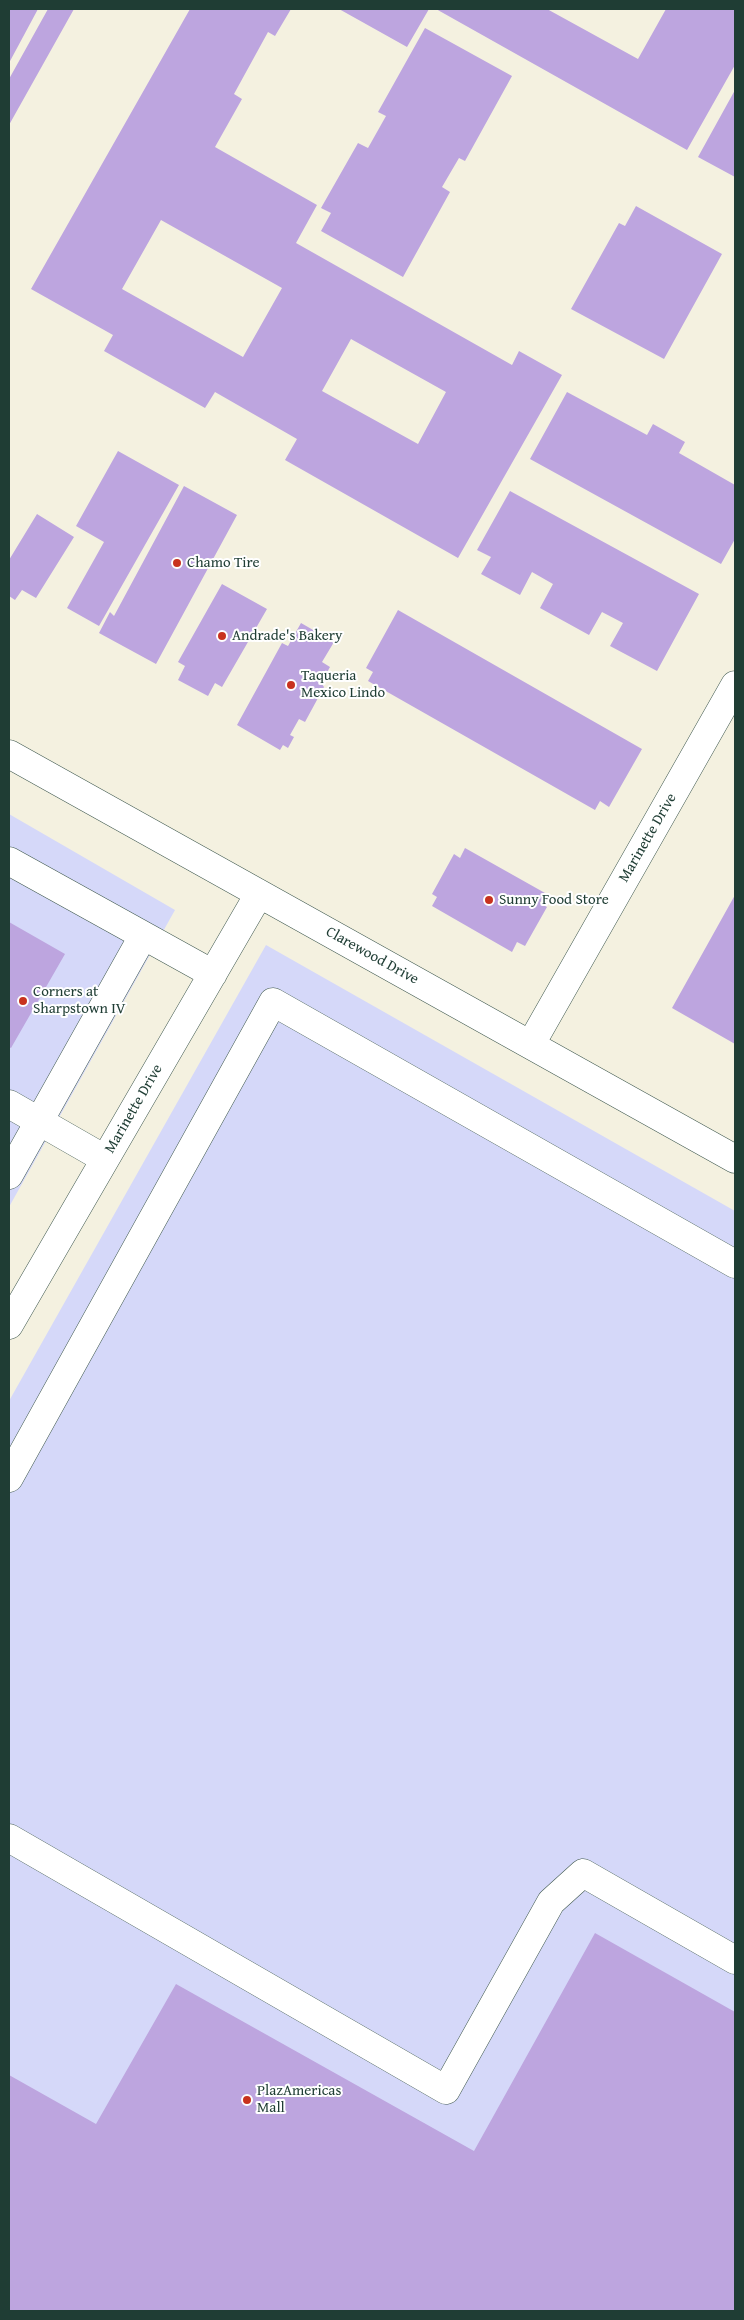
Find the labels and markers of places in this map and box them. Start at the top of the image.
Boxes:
place label: Chamo Tire [187,554,259,572]
marker: Chamo Tire [171,557,183,569]
place label: Andrade's Bakery [232,627,342,645]
marker: Andrade's Bakery [216,630,228,642]
place label: Taqueria Mexico Lindo [301,667,385,702]
marker: Taqueria Mexico Lindo [285,679,297,691]
place label: Sunny Food Store [499,891,609,909]
marker: Sunny Food Store [483,894,495,906]
place label: Corners at Sharpstown IV [33,983,126,1018]
marker: Corners at Sharpstown IV [17,995,29,1007]
place label: PlazAmericas Mall [257,2082,341,2117]
marker: PlazAmericas Mall [241,2094,253,2106]

